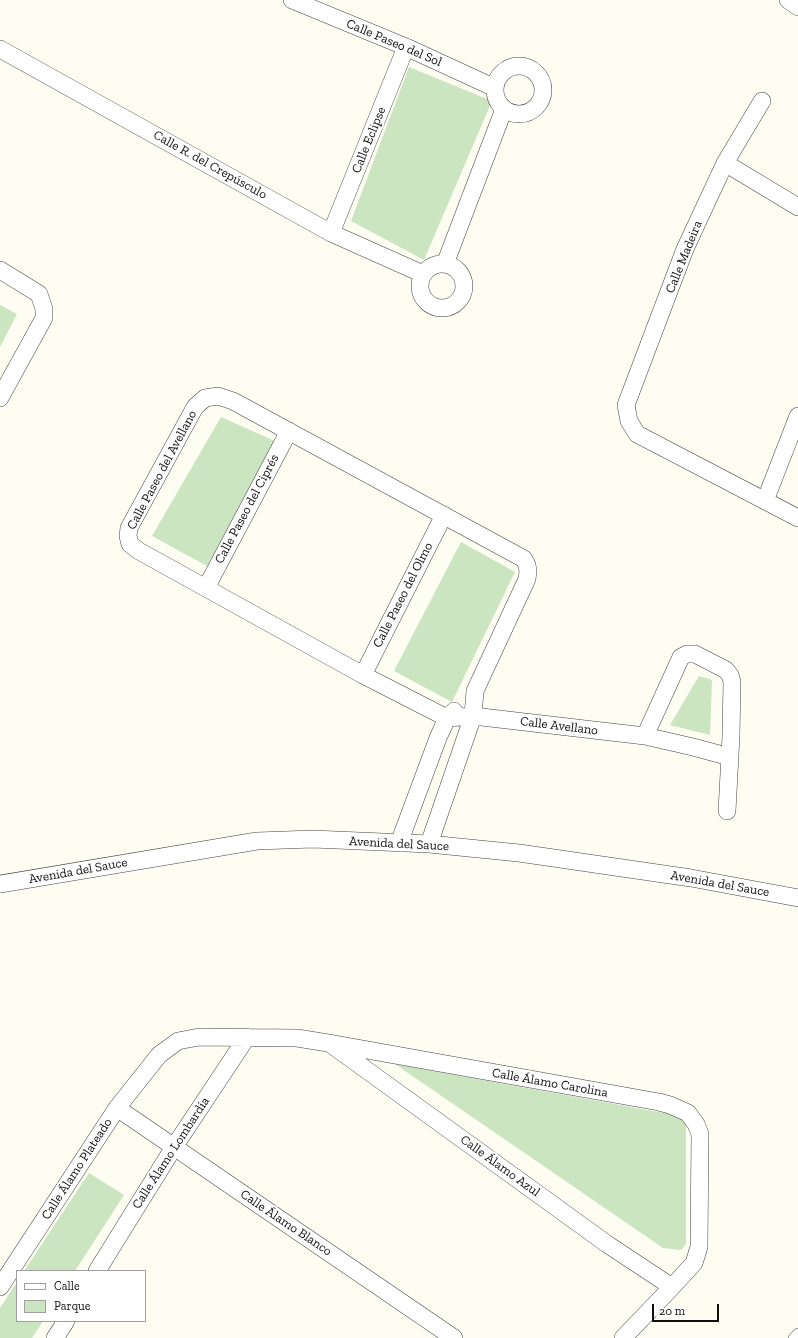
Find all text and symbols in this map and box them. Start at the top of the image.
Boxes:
street label: Calle Paseo del Sol [344,16,444,70]
street label: Calle Eclipse [349,104,389,176]
street label: Calle R. del Crepúsculo [150,127,270,203]
street label: Calle Madeira [662,218,706,296]
street label: Calle Paseo del Avellano [124,408,200,532]
street label: Calle Paseo del Ciprés [212,452,282,566]
street label: Calle Paseo del Olmo [370,540,436,650]
street label: Calle Avellano [519,713,599,739]
street label: Avenida del Sauce [349,834,449,854]
street label: Avenida del Sauce [27,855,129,887]
street label: Avenida del Sauce [669,868,771,900]
street label: Calle Álamo Carolina [491,1065,609,1101]
street label: Calle Álamo Lombardía [129,1094,213,1212]
street label: Calle Álamo Plateado [38,1115,116,1223]
street label: Calle Álamo Azul [457,1132,543,1200]
street label: Calle Álamo Blanco [237,1187,335,1259]
legend [16,1270,146,1322]
text: Calle [54,1279,80,1293]
scale bar [654,1296,721,1322]
text: Parque [54,1299,90,1313]
text: 20 m [659,1304,685,1318]

